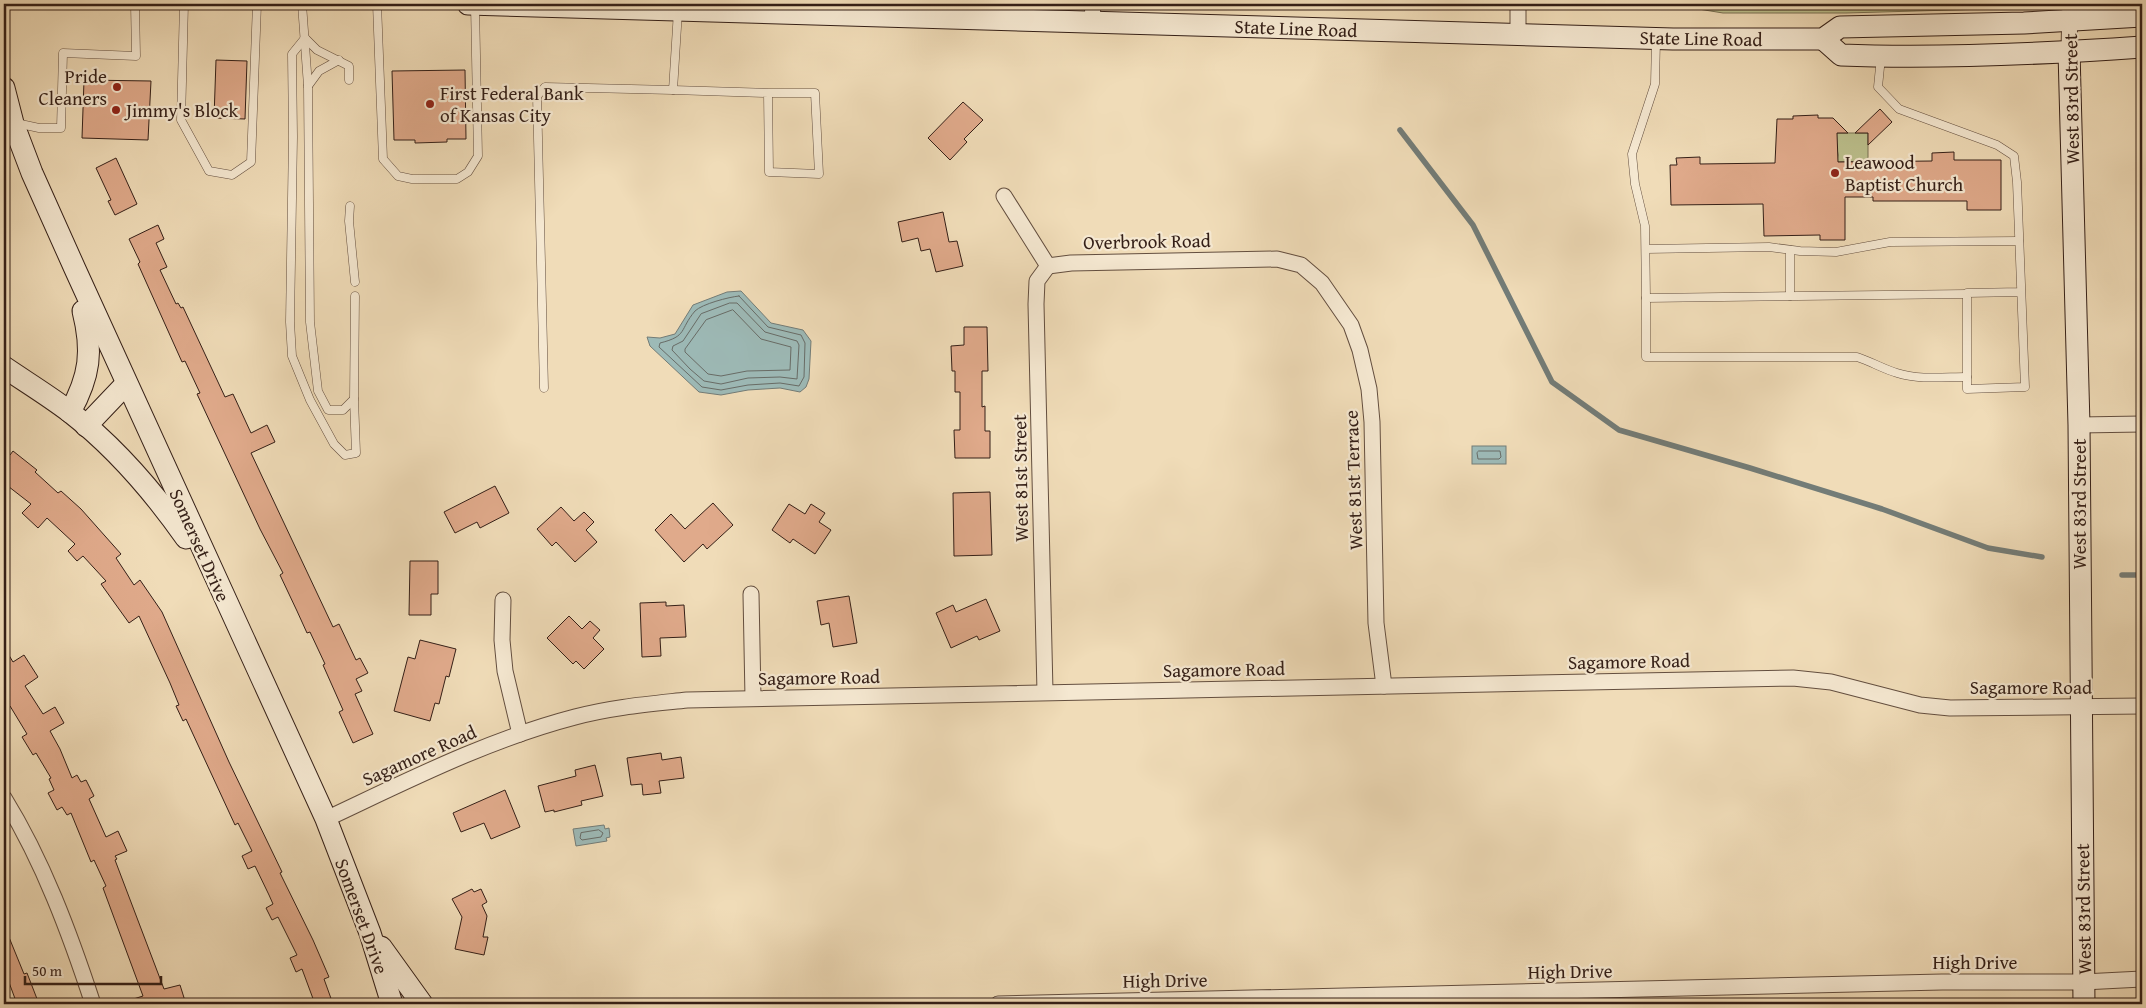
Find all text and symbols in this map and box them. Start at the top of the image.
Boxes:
street label: State Line Road [1234,12,1359,44]
street label: State Line Road [1639,23,1764,53]
street label: West 83rd Street [2056,33,2086,165]
place label: Pride Cleaners [38,62,107,112]
place label: First Federal Bank of Kansas City [440,79,584,129]
marker: Pride Cleaners [111,81,123,93]
place label: Jimmy's Block [124,96,238,124]
marker: First Federal Bank of Kansas City [424,98,436,110]
marker: Jimmy's Block [110,104,122,116]
place label: Leawood Baptist Church [1845,148,1963,198]
marker: Leawood Baptist Church [1829,167,1841,179]
street label: Overbrook Road [1083,226,1212,256]
street label: West 81st Terrace [1337,409,1369,551]
street label: West 81st Street [1005,414,1035,542]
street label: West 83rd Street [2065,438,2093,570]
street label: Somerset Drive [163,484,237,606]
street label: Sagamore Road [1568,646,1691,676]
street label: Sagamore Road [1163,654,1286,684]
street label: Sagamore Road [758,662,881,692]
street label: Sagamore Road [1970,673,2093,701]
street label: Sagamore Road [357,717,481,793]
street label: West 83rd Street [2068,843,2098,975]
street label: Somerset Drive [328,854,396,978]
street label: High Drive [1933,948,2018,976]
scale bar [25,953,161,985]
street label: High Drive [1527,956,1613,986]
text: 50 m [32,960,63,981]
street label: High Drive [1122,965,1208,995]

